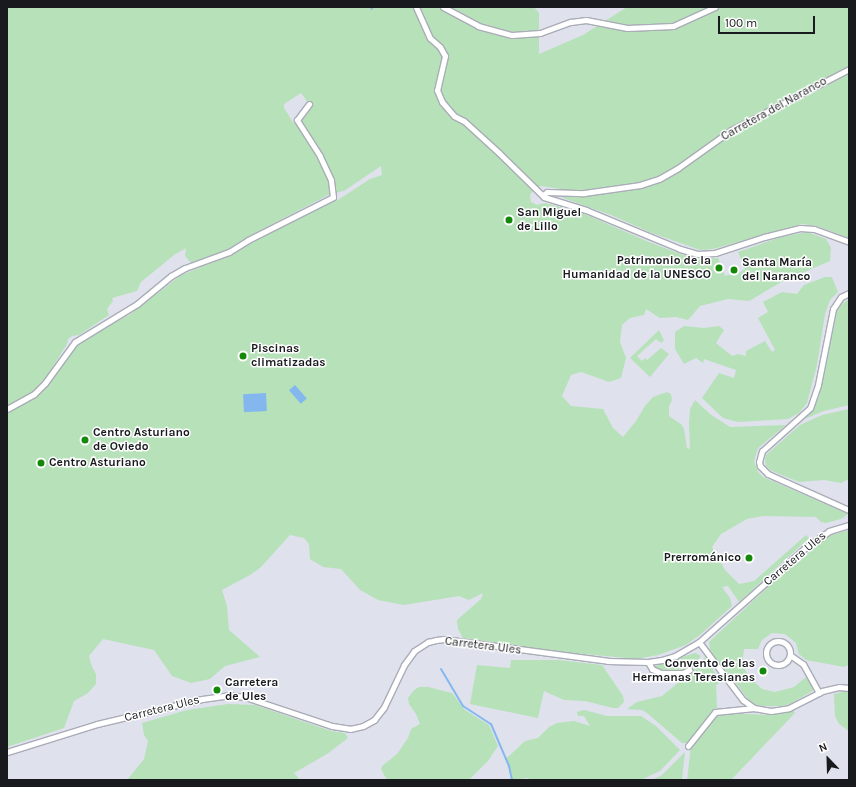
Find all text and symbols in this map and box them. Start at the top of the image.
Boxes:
scale bar [720,8,817,34]
text: 100 m [725,16,757,30]
street label: Carretera del Naranco [719,74,829,144]
place label: San Miguel de Lillo [517,206,581,234]
marker: San Miguel de Lillo [504,215,514,225]
place label: Patrimonio de la Humanidad de la UNESCO [563,254,711,282]
place label: Santa María del Naranco [742,256,812,284]
marker: Patrimonio de la Humanidad de la UNESCO [714,263,724,273]
marker: Santa María del Naranco [729,265,739,275]
place label: Piscinas climatizadas [251,342,326,370]
marker: Piscinas climatizadas [238,351,248,361]
place label: Centro Asturiano de Oviedo [93,426,190,454]
marker: Centro Asturiano de Oviedo [80,435,90,445]
place label: Centro Asturiano [49,456,146,470]
marker: Centro Asturiano [36,458,46,468]
street label: Carretera Ules [761,529,829,589]
place label: Prerrománico [664,551,741,565]
marker: Prerrománico [744,553,754,563]
street label: Carretera Ules [444,634,522,658]
place label: Convento de las Hermanas Teresianas [632,657,755,685]
marker: Convento de las Hermanas Teresianas [758,666,768,676]
place label: Carretera de Ules [225,676,278,704]
marker: Carretera de Ules [212,685,222,695]
street label: Carretera Ules [123,693,201,725]
north arrow [808,739,848,779]
text: N [817,740,829,755]

